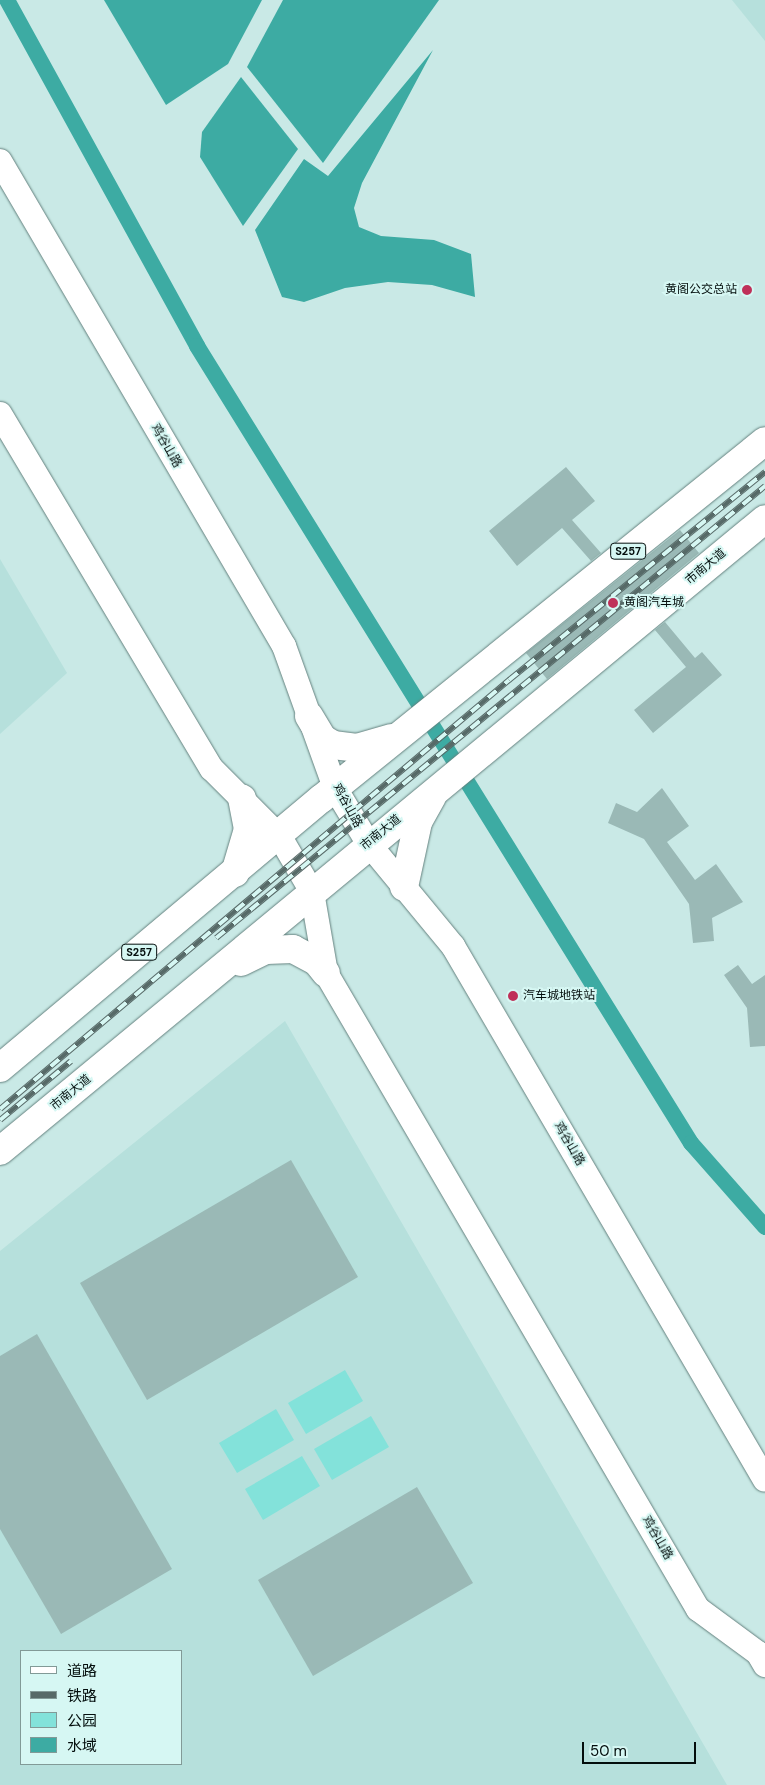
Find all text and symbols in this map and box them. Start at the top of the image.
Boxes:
place label: 黄阁公交总站 [665,283,737,297]
marker: 黄阁公交总站 [741,284,753,296]
street label: 鸡谷山路 [148,422,184,470]
road number: S257 [609,542,647,560]
street label: 市南大道 [683,546,729,588]
marker: 黄阁汽车城 [606,596,620,610]
place label: 黄阁汽车城 [624,596,684,610]
street label: 鸡谷山路 [329,782,365,830]
street label: 市南大道 [358,812,404,854]
road number: S257 [120,944,158,960]
place label: 汽车城地铁站 [523,989,595,1003]
marker: 汽车城地铁站 [507,990,519,1002]
street label: 市南大道 [48,1072,94,1114]
street label: 鸡谷山路 [551,1120,587,1168]
street label: 鸡谷山路 [639,1514,675,1562]
legend [20,1650,182,1765]
text: 道路 [67,1661,97,1681]
text: 铁路 [67,1686,97,1706]
text: 公园 [67,1711,97,1731]
scale bar [585,1732,699,1764]
text: 水域 [67,1736,97,1756]
text: 50 m [590,1741,627,1761]

